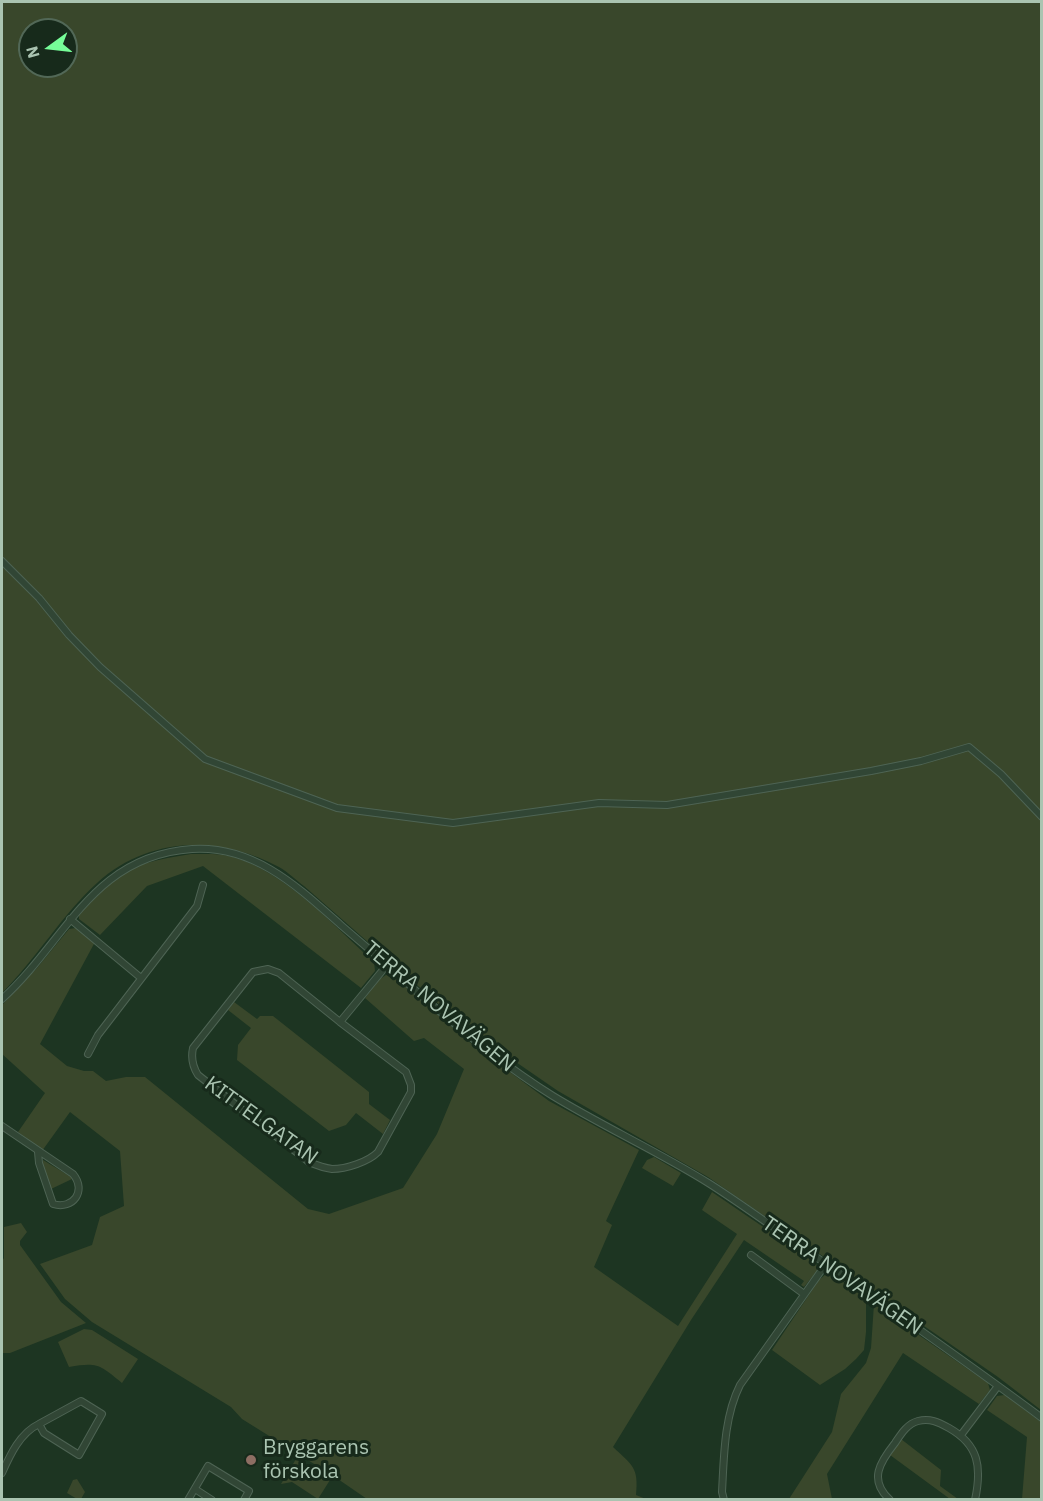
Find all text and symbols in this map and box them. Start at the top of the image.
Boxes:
north arrow [18,18,78,78]
text: N [21,44,44,60]
street label: TERRA NOVAVÄGEN [358,936,520,1078]
street label: KITTELGATAN [199,1071,323,1171]
street label: TERRA NOVAVÄGEN [757,1211,927,1341]
place label: Bryggarens förskola [263,1435,369,1485]
marker: Bryggarens förskola [244,1453,258,1467]

